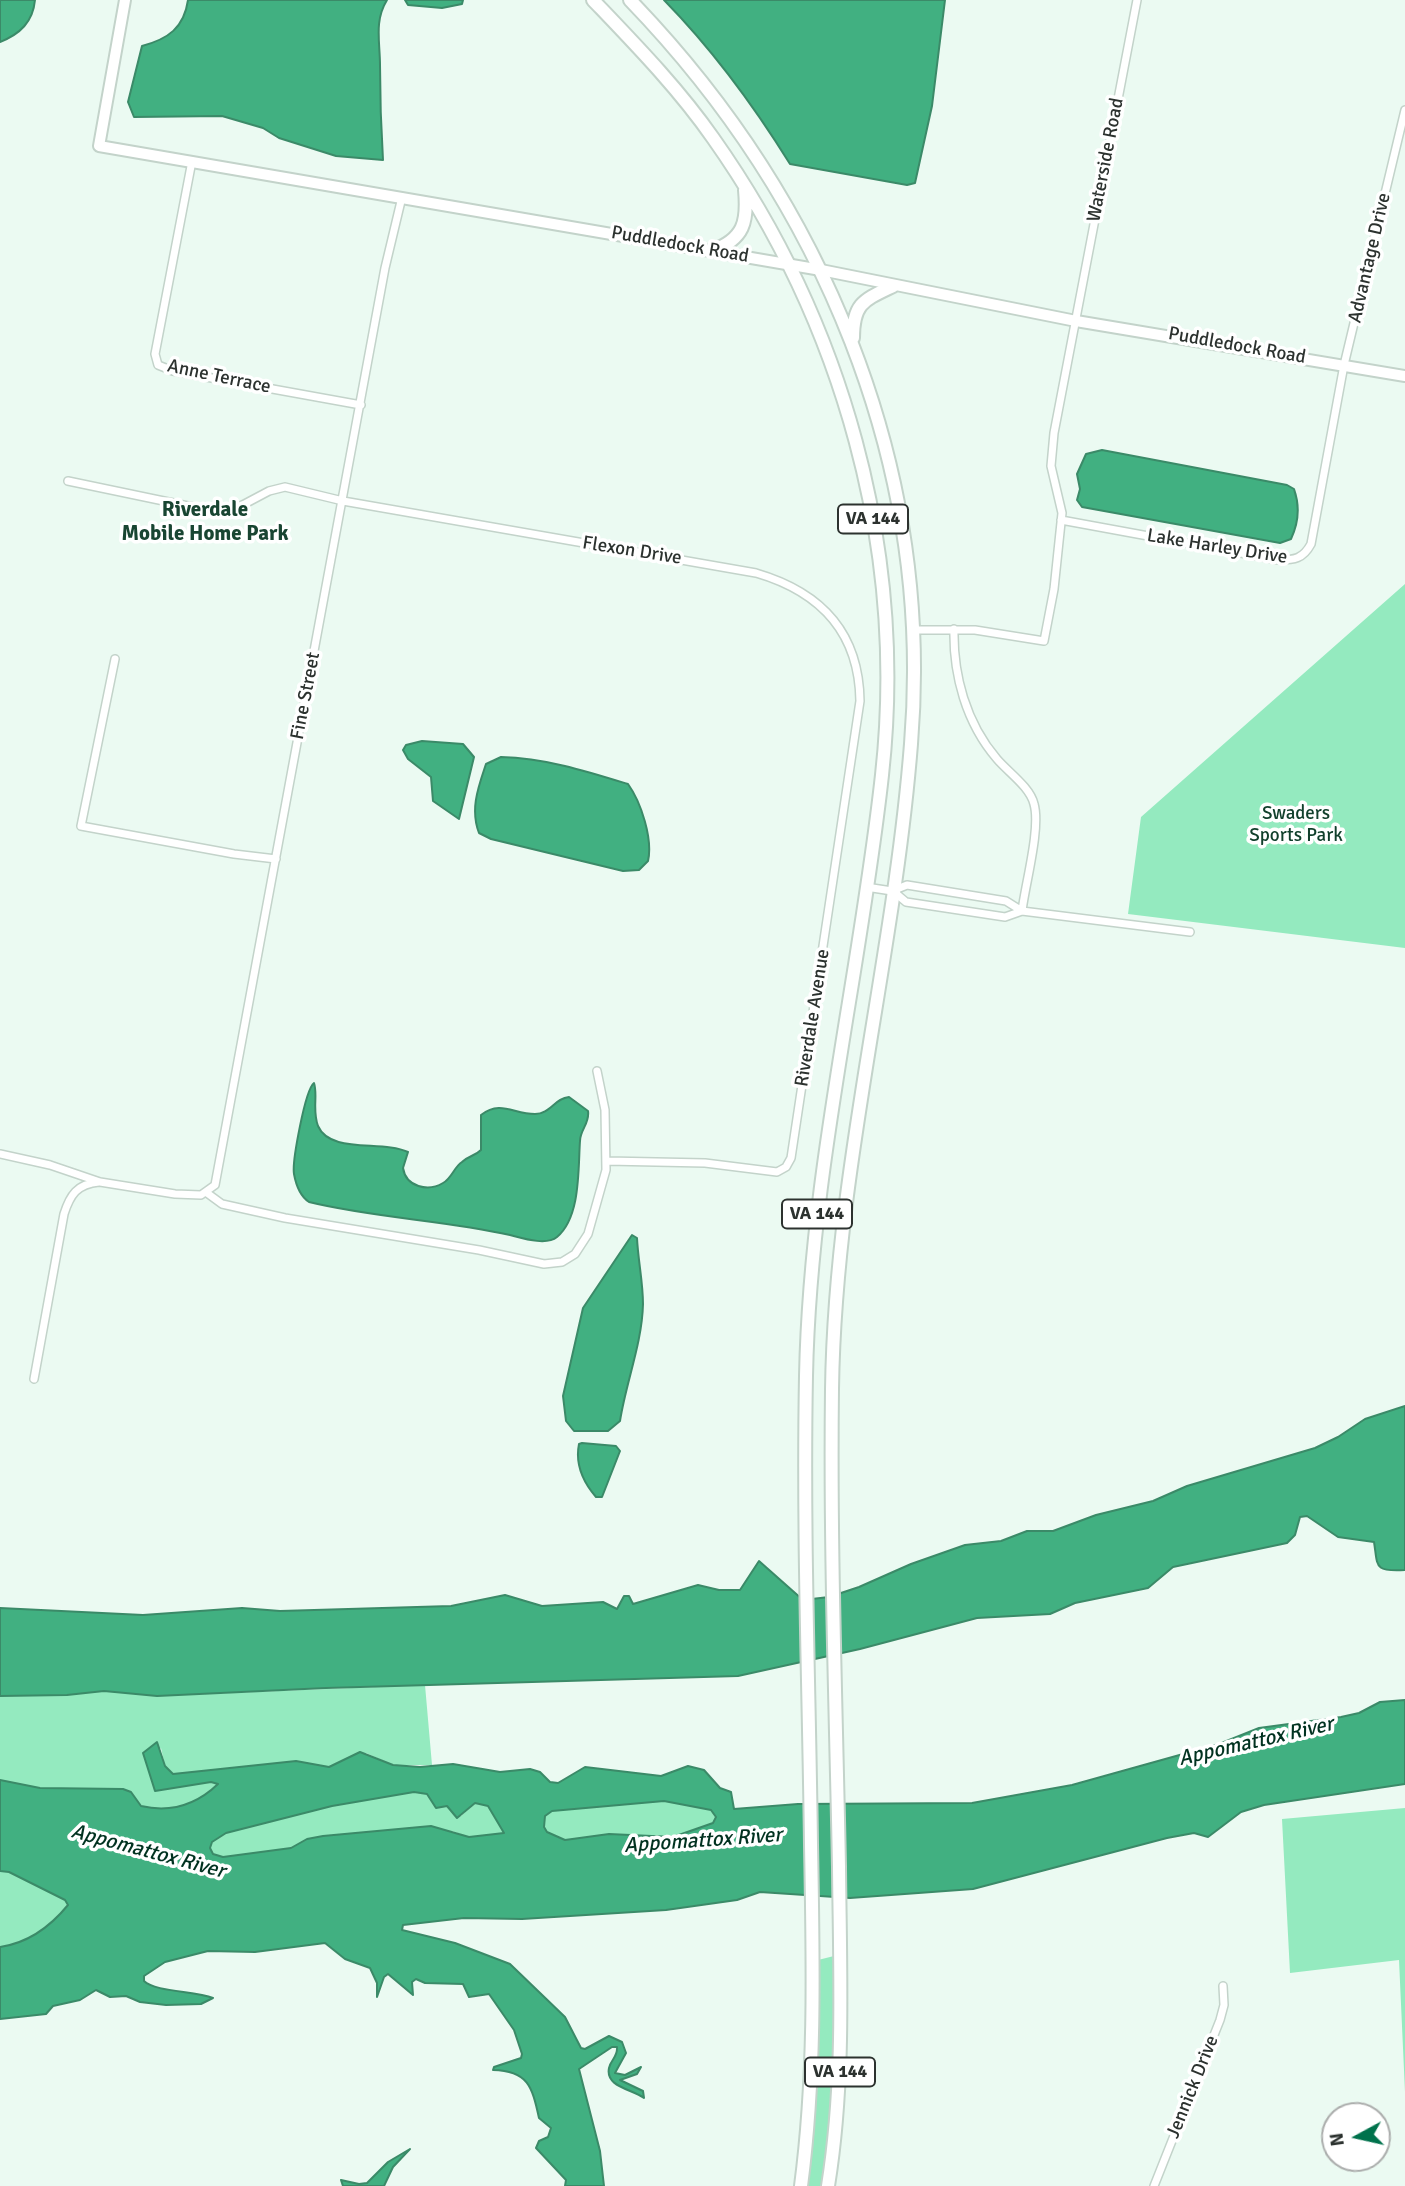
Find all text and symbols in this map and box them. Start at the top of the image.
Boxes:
street label: Waterside Road [1083,96,1129,224]
street label: Advantage Drive [1344,191,1396,325]
street label: Puddledock Road [609,222,751,268]
street label: Puddledock Road [1166,323,1308,369]
street label: Anne Terrace [165,355,273,399]
district label: Riverdale Mobile Home Park [122,497,288,547]
road number: VA 144 [838,504,908,534]
street label: Lake Harley Drive [1145,525,1289,569]
street label: Flexon Drive [581,532,683,570]
street label: Fine Street [286,650,326,742]
park label: Swaders Sports Park [1249,803,1343,847]
street label: Riverdale Avenue [791,947,835,1089]
road number: VA 144 [782,1199,852,1228]
water label: Appomattox River [1176,1712,1336,1772]
water label: Appomattox River [68,1819,228,1885]
water label: Appomattox River [623,1823,783,1859]
street label: Jennick Drive [1162,2032,1224,2142]
road number: VA 144 [805,2058,875,2086]
north arrow [1321,2102,1391,2172]
text: N [1324,2131,1350,2148]

